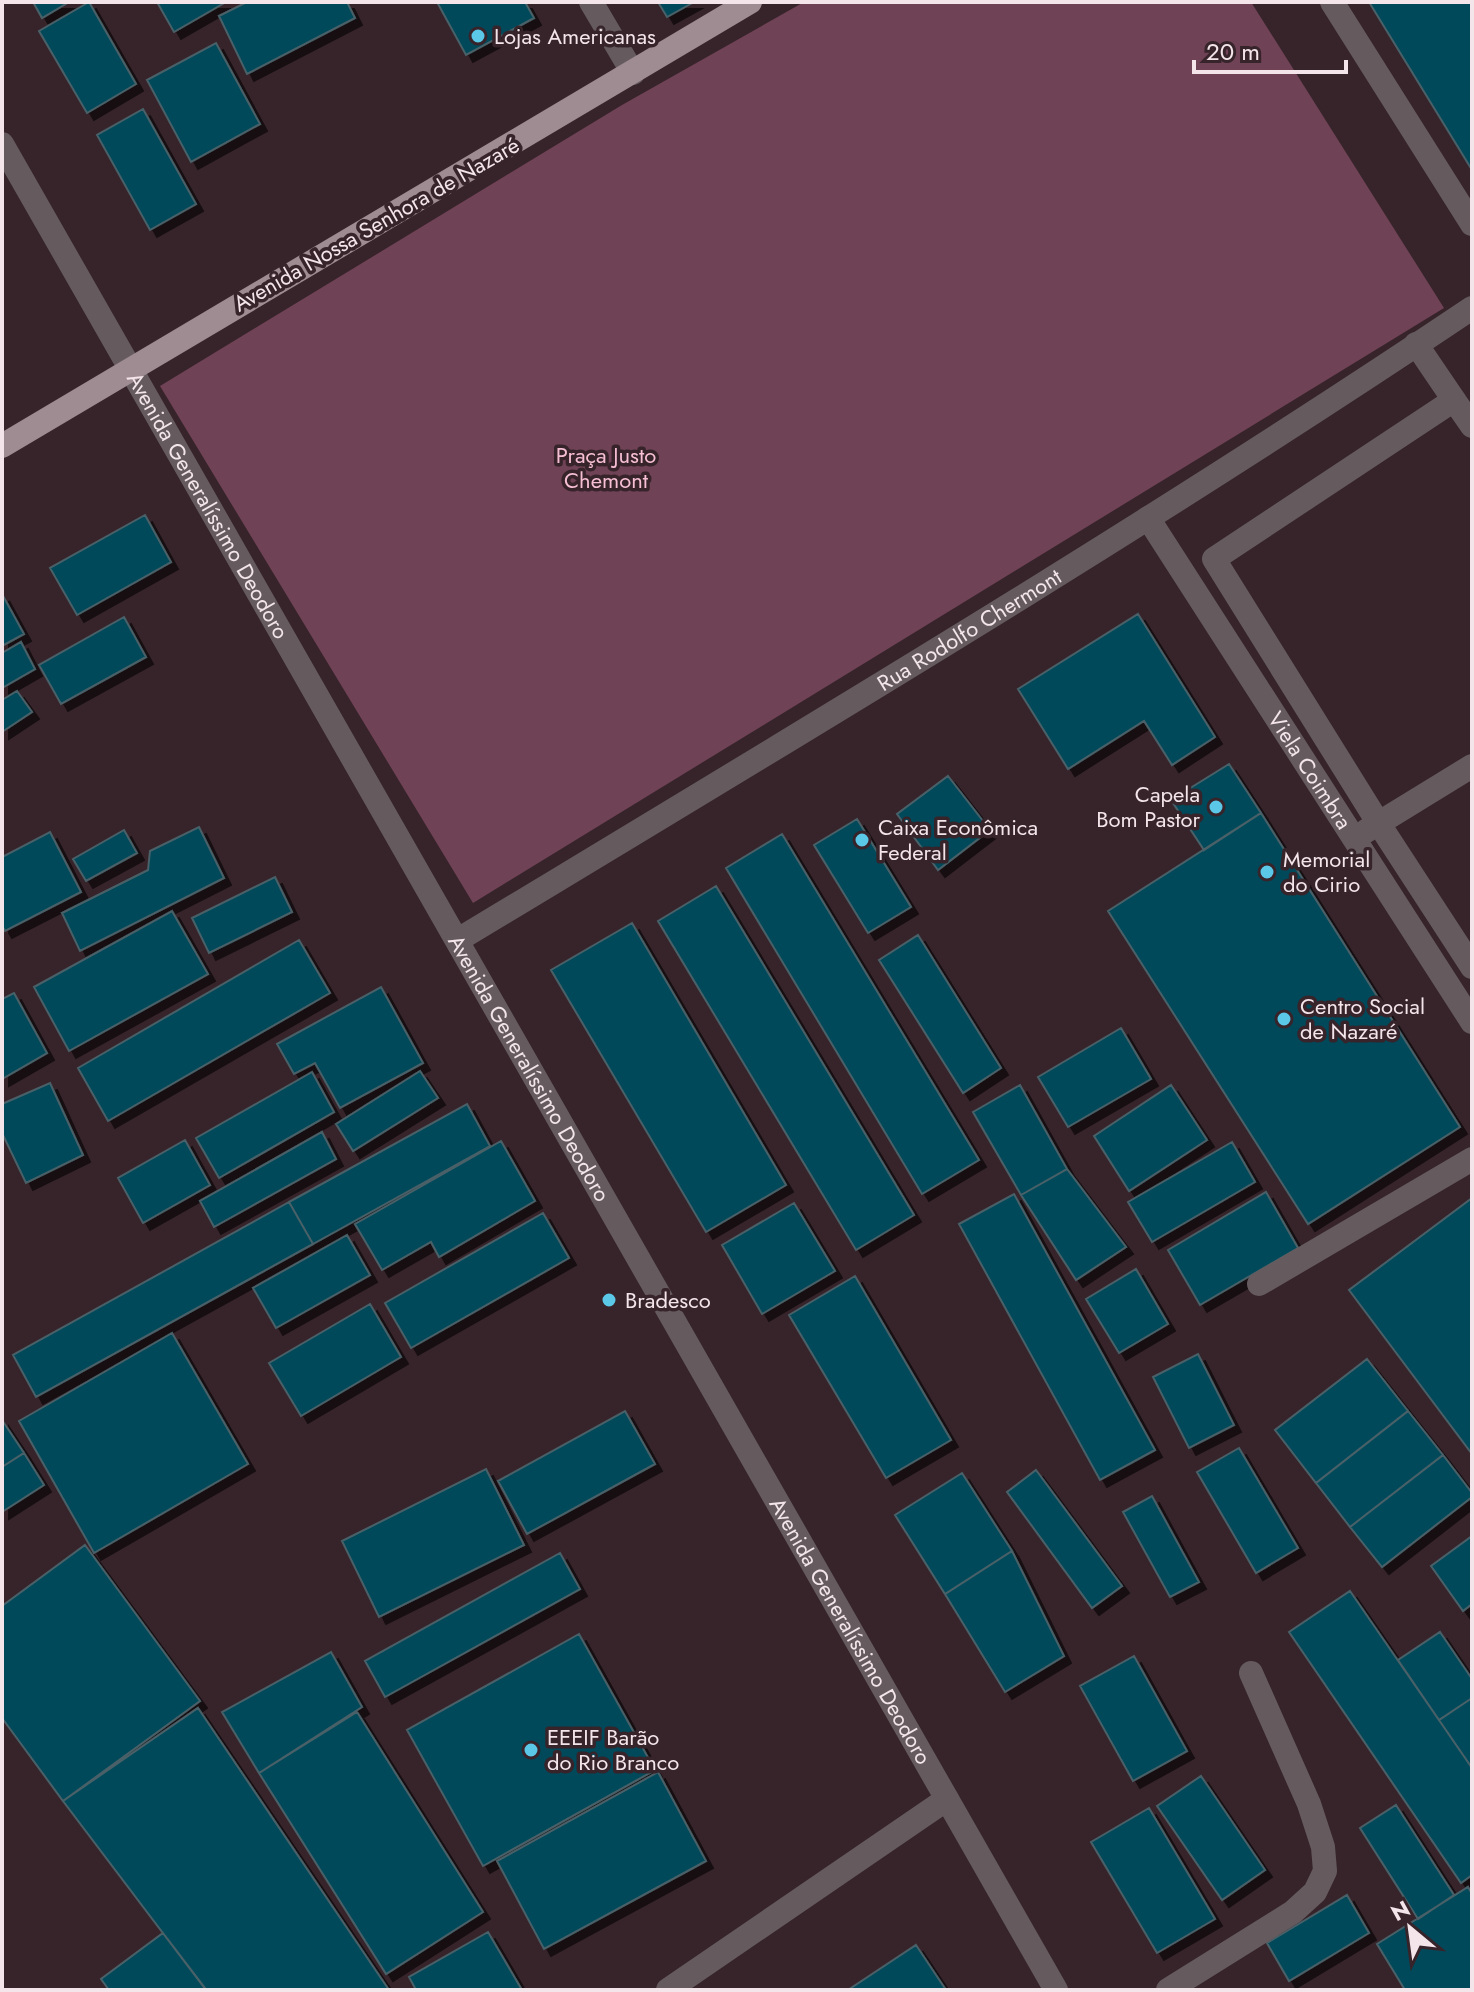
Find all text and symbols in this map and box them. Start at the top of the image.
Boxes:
place label: Lojas Americanas [494,20,656,52]
scale bar [1194,24,1346,74]
marker: Lojas Americanas [469,27,487,45]
text: 20 m [1206,34,1260,69]
street label: Avenida Nossa Senhora de Nazaré [227,129,525,319]
street label: Avenida Generalíssimo Deodoro [119,366,297,645]
park label: Praça Justo Chemont [556,439,656,496]
street label: Rua Rodolfo Chermont [871,560,1068,699]
street label: Viela Coimbra [1260,705,1360,836]
place label: Capela Bom Pastor [1096,778,1200,835]
marker: Capela Bom Pastor [1207,798,1225,816]
place label: Caixa Econômica Federal [878,811,1038,868]
marker: Caixa Econômica Federal [853,831,871,849]
place label: Memorial do Cirio [1283,843,1370,900]
marker: Memorial do Cirio [1258,863,1276,881]
street label: Avenida Generalíssimo Deodoro [441,929,619,1207]
place label: Centro Social de Nazaré [1300,990,1425,1047]
marker: Centro Social de Nazaré [1275,1010,1293,1028]
place label: Bradesco [625,1284,711,1316]
marker: Bradesco [600,1291,618,1309]
street label: Avenida Generalíssimo Deodoro [762,1491,940,1770]
place label: EEEIF Barão do Rio Branco [547,1721,679,1778]
marker: EEEIF Barão do Rio Branco [522,1741,540,1759]
north arrow [1370,1888,1450,1968]
text: N [1385,1892,1416,1929]

